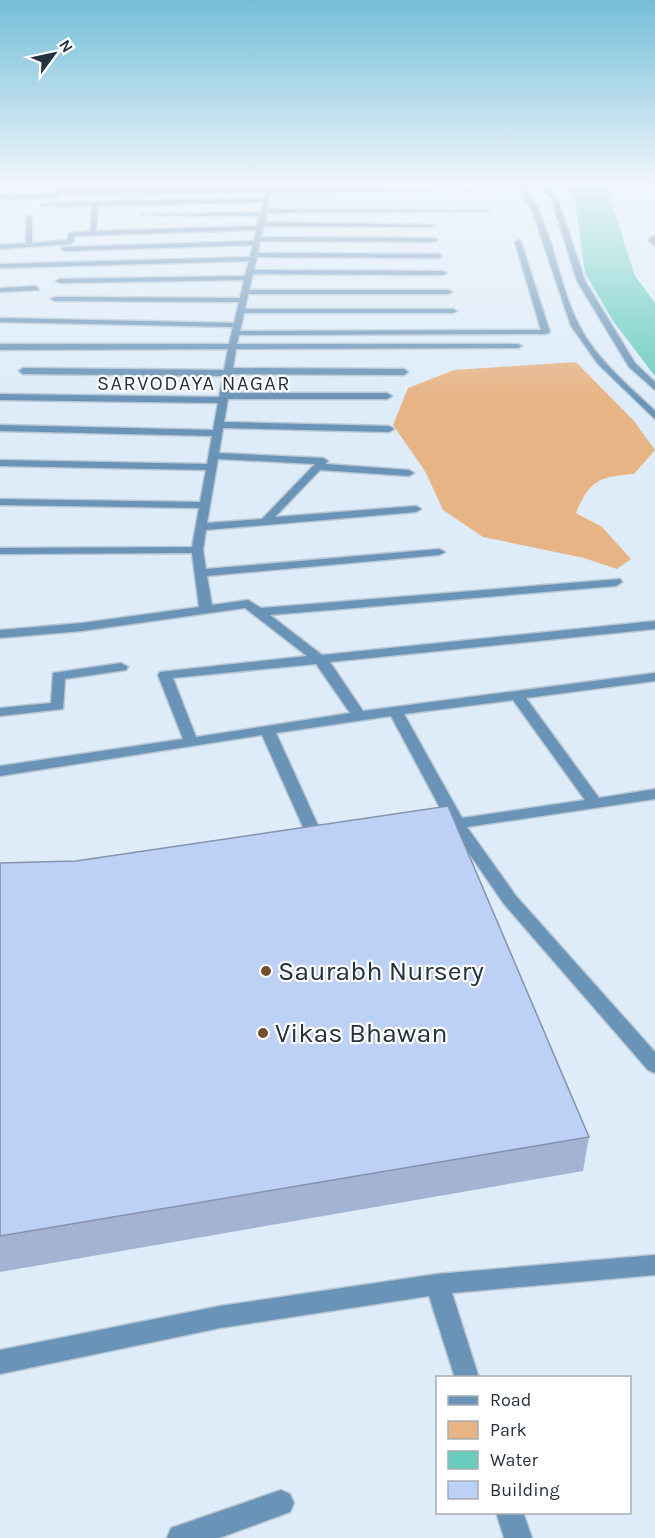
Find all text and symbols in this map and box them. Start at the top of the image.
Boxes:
north arrow [24,24,84,84]
text: N [55,36,77,56]
district label: SARVODAYA NAGAR [97,372,291,395]
place label: Saurabh Nursery [278,955,484,987]
marker: Saurabh Nursery [259,964,273,978]
place label: Vikas Bhawan [275,1017,448,1049]
marker: Vikas Bhawan [256,1026,270,1040]
legend [436,1376,631,1514]
text: Road [490,1389,531,1411]
text: Park [490,1419,527,1441]
text: Water [490,1449,538,1471]
text: Building [490,1479,560,1501]

